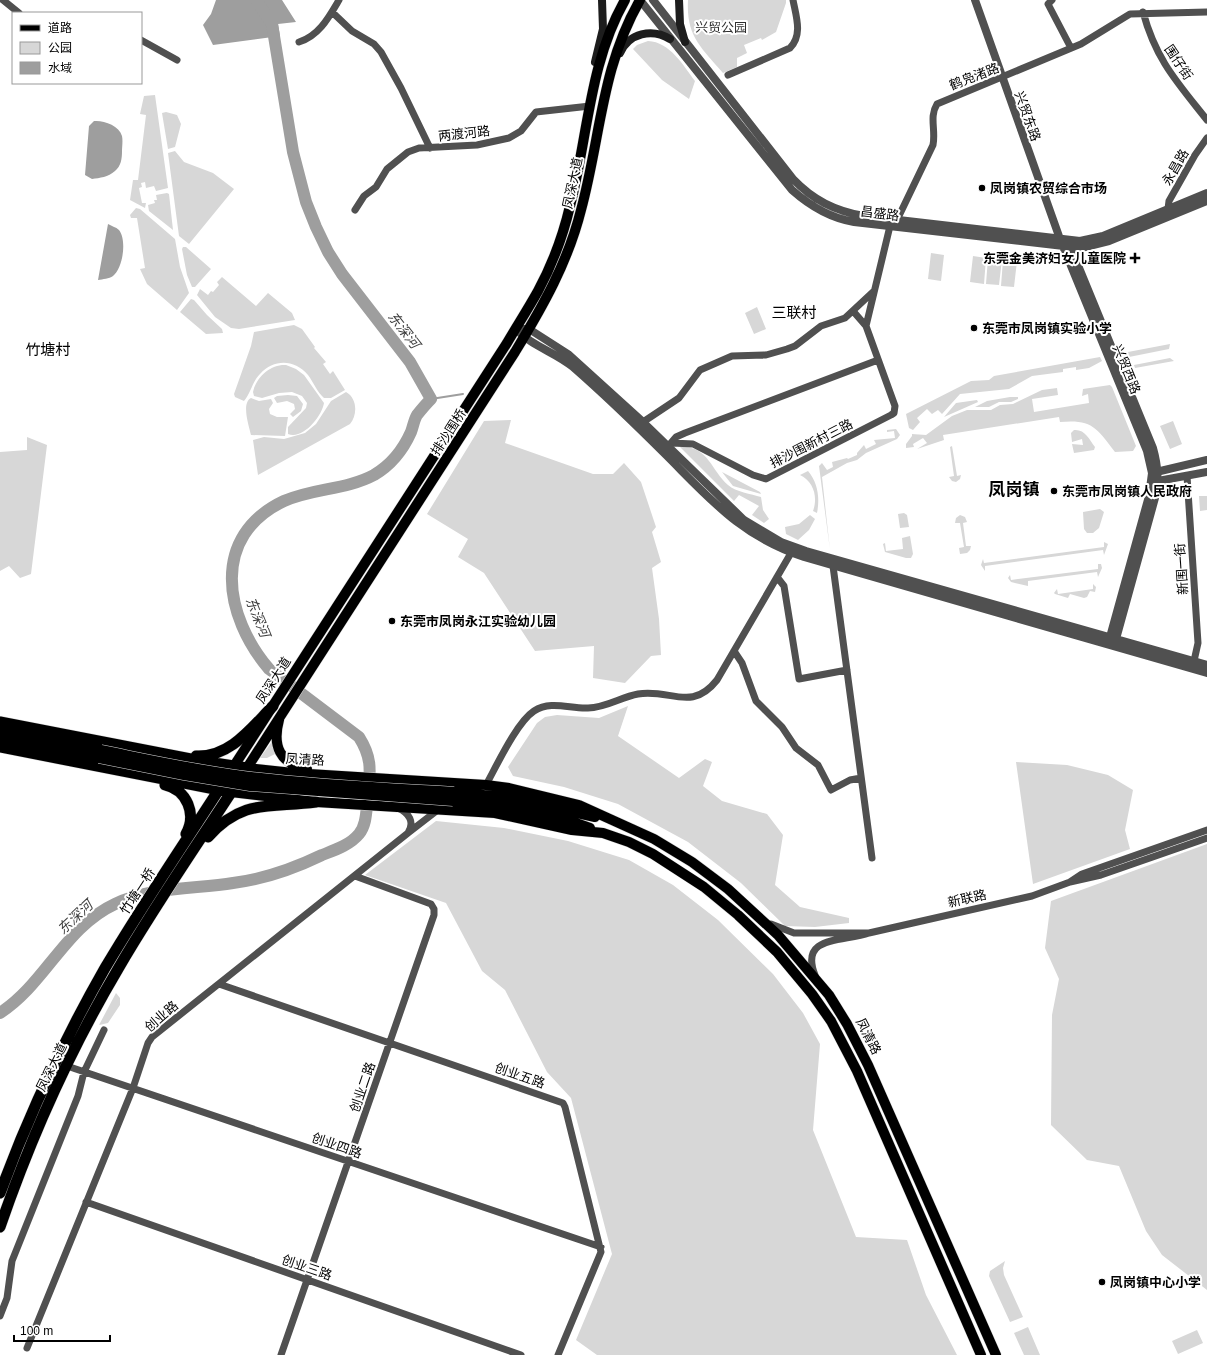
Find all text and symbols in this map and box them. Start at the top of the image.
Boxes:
legend [12,12,142,84]
park label: 兴贸公园 [695,20,747,35]
text: 道路 [48,21,72,35]
text: 公园 [48,41,72,55]
street label: 围仔街 [1161,42,1196,83]
street label: 鹤凫渚路 [947,60,1001,93]
text: 水域 [48,61,72,75]
street label: 兴贸东路 [1012,89,1043,143]
street label: 两渡河路 [437,123,491,144]
street label: 永昌路 [1159,147,1192,188]
street label: 凤深大道 [560,156,585,210]
place label: 凤岗镇农贸综合市场 [990,181,1107,196]
marker: 凤岗镇农贸综合市场 [977,183,987,193]
street label: 昌盛路 [860,204,900,223]
place label: 东莞金美济妇女儿童医院 [983,251,1126,266]
marker: 东莞金美济妇女儿童医院 [1129,252,1141,264]
district label: 三联村 [771,304,817,321]
water label: 东深河 [385,309,425,354]
place label: 东莞市凤岗镇实验小学 [982,321,1112,336]
marker: 东莞市凤岗镇实验小学 [969,323,979,333]
district label: 竹塘村 [25,341,71,358]
street label: 兴贸西路 [1110,342,1143,396]
street label: 排沙围桥 [428,406,469,458]
street label: 排沙围新村三路 [767,416,855,471]
district label: 凤岗镇 [989,480,1040,499]
place label: 东莞市凤岗镇人民政府 [1062,484,1192,499]
marker: 东莞市凤岗镇人民政府 [1049,486,1059,496]
street label: 新围一街 [1172,542,1191,595]
water label: 东深河 [243,595,274,642]
place label: 东莞市凤岗永江实验幼儿园 [400,614,556,629]
marker: 东莞市凤岗永江实验幼儿园 [387,616,397,626]
street label: 凤深大道 [253,654,294,706]
street label: 凤清路 [285,751,325,768]
street label: 竹塘一桥 [117,865,158,917]
street label: 新联路 [946,887,988,910]
water label: 东深河 [54,895,98,937]
street label: 创业路 [142,998,181,1035]
street label: 凤清路 [853,1015,884,1057]
street label: 凤深大道 [33,1041,70,1094]
street label: 创业二路 [347,1060,378,1114]
street label: 创业五路 [493,1060,547,1091]
street label: 创业四路 [310,1130,364,1161]
street label: 创业三路 [280,1252,334,1283]
place label: 凤岗镇中心小学 [1110,1275,1201,1290]
marker: 凤岗镇中心小学 [1097,1277,1107,1287]
scale bar [14,1317,110,1343]
text: 100 m [20,1324,53,1338]

